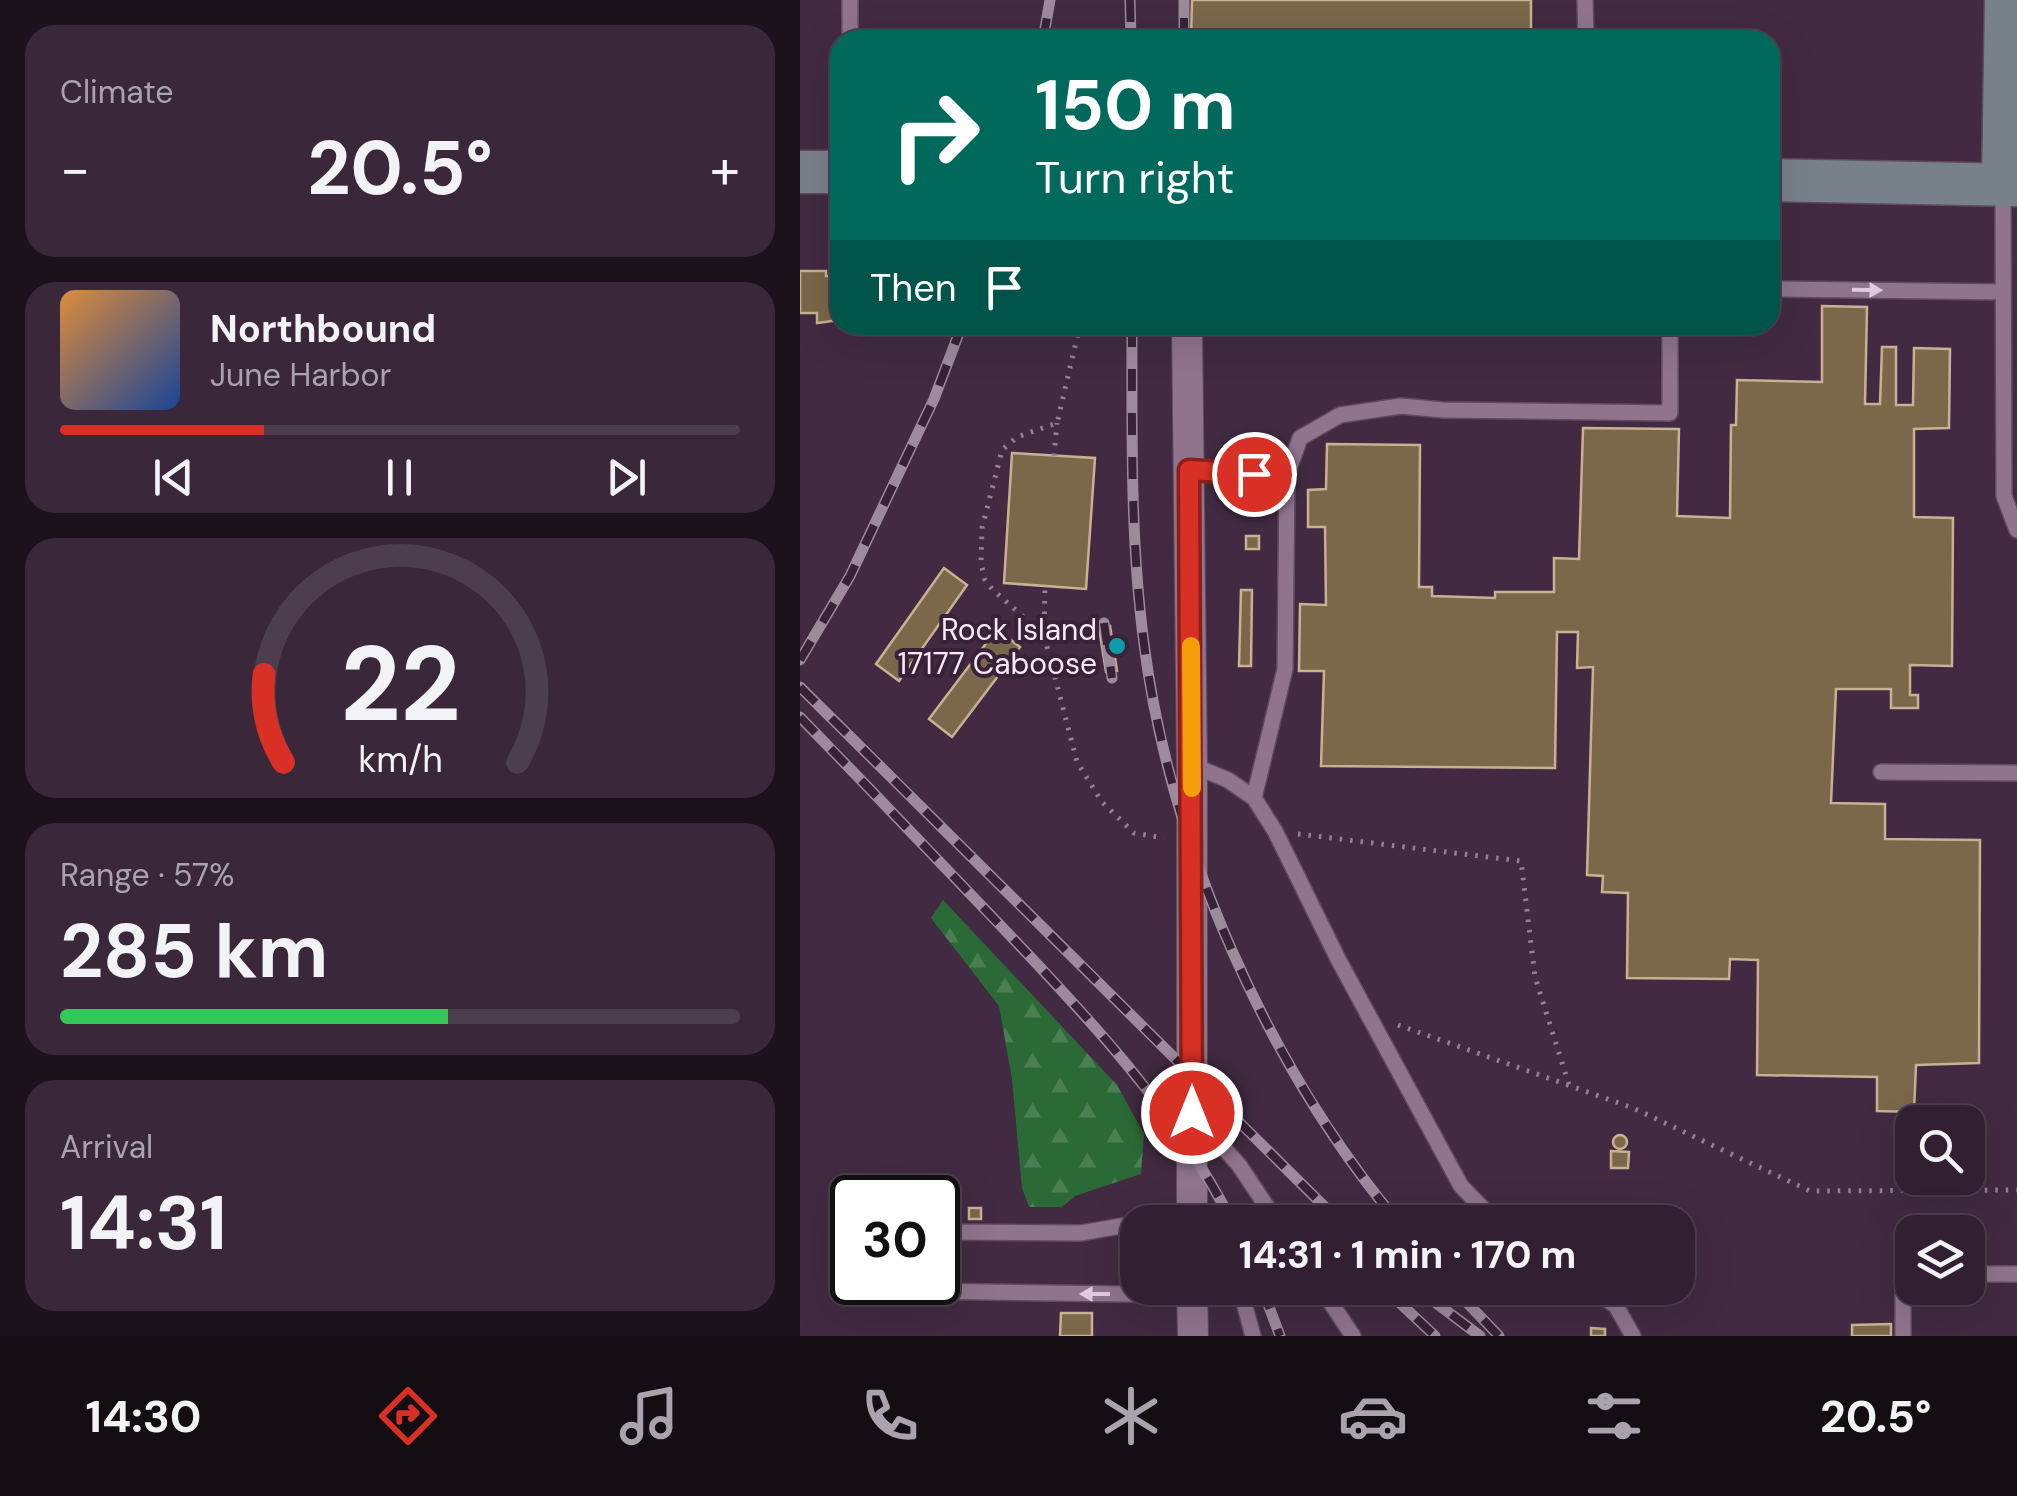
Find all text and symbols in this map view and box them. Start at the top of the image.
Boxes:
text: 150 m [1035,60,1236,151]
icon: right [870,70,1000,200]
text: Climate [60,71,174,113]
text: 20.5° [307,120,493,217]
text: − [60,133,90,205]
text: + [710,133,740,205]
text: Turn right [1035,148,1234,207]
icon: arrive [977,260,1032,315]
text: Then [870,263,957,313]
one-way arrow [1852,283,1884,299]
text: Northbound [210,304,436,354]
text: June Harbor [210,354,391,396]
pin [1212,432,1297,517]
icon: arrive [1227,447,1282,502]
icon: previous [146,450,201,505]
icon: pause [372,450,427,505]
icon: next [599,450,654,505]
place label: Rock Island 17177 Caboose [898,610,1097,683]
text: 22 [340,617,460,752]
marker: Rock Island 17177 Caboose [1106,635,1128,657]
text: km/h [358,737,442,783]
text: Range · 57% [60,854,234,896]
text: 285 km [60,903,328,1000]
position arrow [1140,1061,1244,1165]
map controls [1895,1105,1985,1305]
button: search [1895,1105,1985,1195]
text: Arrival [60,1126,153,1168]
text: 14:31 [60,1175,227,1272]
speed limit sign: 30 [830,1175,960,1305]
button: layers [1895,1215,1985,1305]
text: 14:31 · 1 min · 170 m [1239,1230,1576,1280]
one-way arrow [1078,1286,1110,1302]
icon: directions [373,1381,443,1451]
icon: music [614,1381,684,1451]
icon: phone [855,1381,925,1451]
icon: climate [1096,1381,1166,1451]
icon: car [1338,1381,1408,1451]
icon: filters [1579,1381,1649,1451]
text: 14:30 [86,1387,202,1446]
text: 20.5° [1820,1387,1931,1446]

